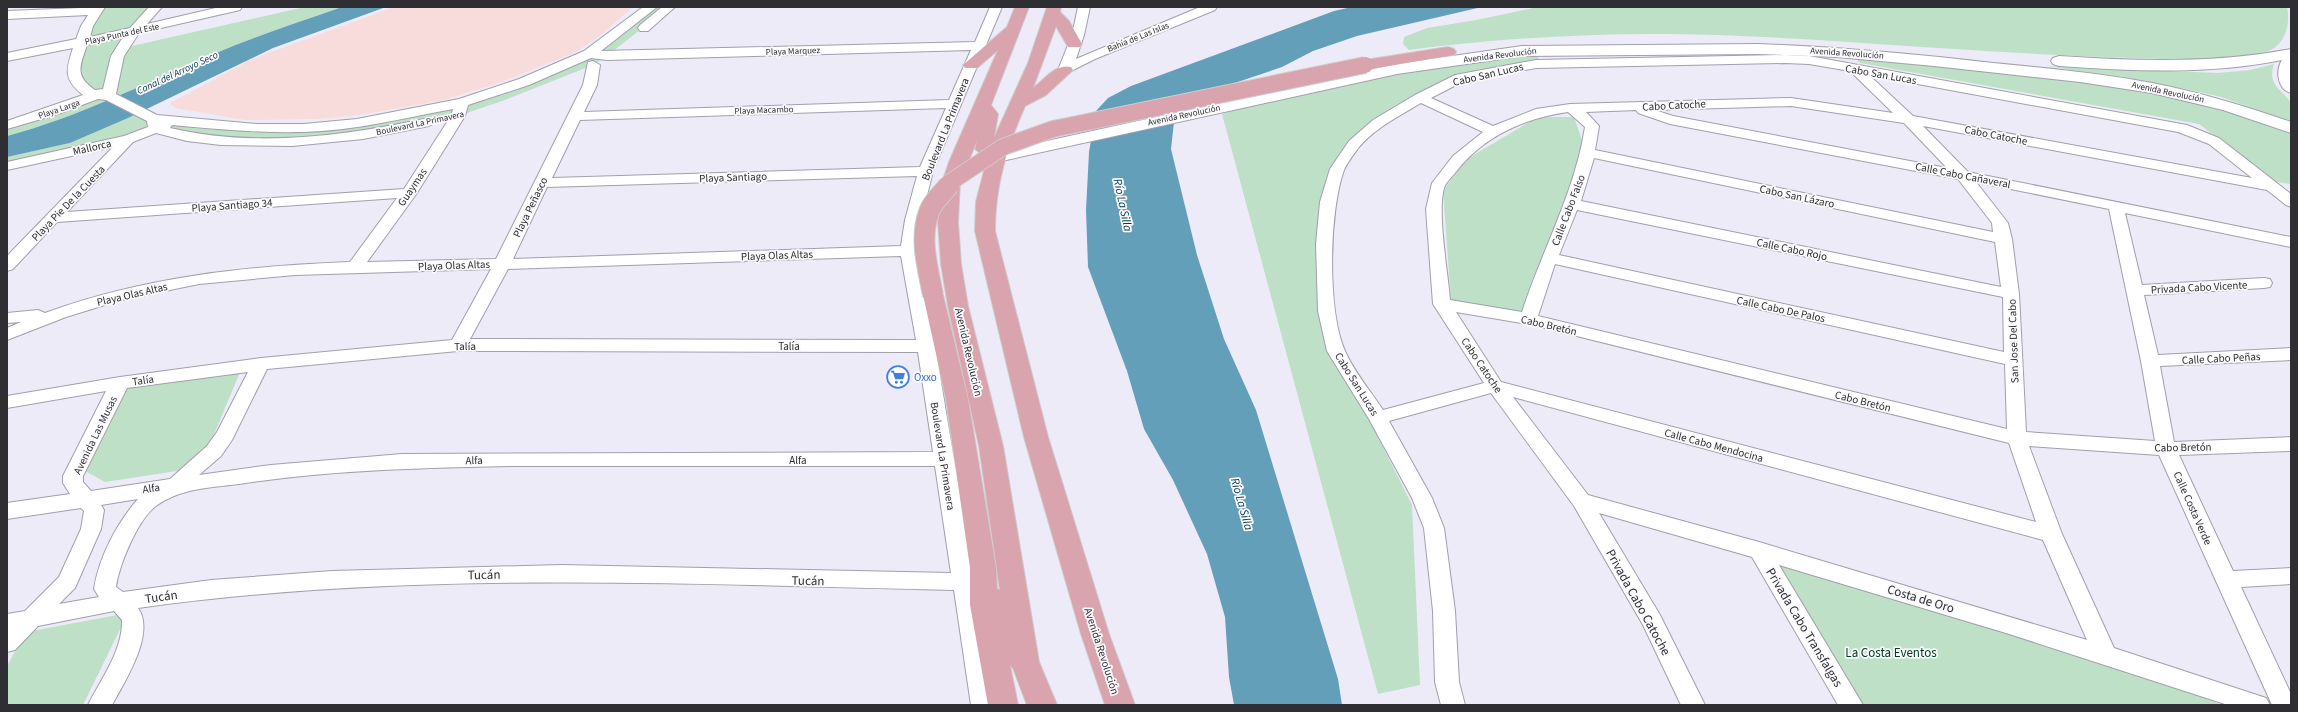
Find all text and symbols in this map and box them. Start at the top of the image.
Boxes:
street label: Bahía de Las Islas [1105,19,1171,56]
street label: Playa Punta del Este [84,20,161,49]
street label: Playa Marquez [766,44,821,59]
street label: Avenida Revolución [1810,44,1884,63]
street label: Avenida Revolución [1463,45,1538,66]
water label: Canal del Arroyo Seco [134,48,220,98]
street label: Cabo San Lucas [1451,59,1525,90]
street label: Cabo San Lucas [1844,61,1918,88]
street label: Boulevard La Primavera [918,76,973,183]
street label: Avenida Revolución [2130,78,2205,107]
street label: Playa Larga [37,96,82,123]
street label: Cabo Catoche [1642,96,1707,115]
street label: Avenida Revolución [1147,101,1222,130]
street label: Playa Macambo [734,103,794,118]
street label: Boulevard La Primavera [375,108,465,139]
street label: Cabo Catoche [1963,122,2029,149]
street label: Mallorca [71,136,113,159]
street label: Calle Cabo Cañaveral [1914,159,2012,192]
street label: Playa Pie De la Cuesta [28,162,108,244]
street label: Guaymas [394,165,431,209]
street label: Playa Santiago [699,169,767,186]
street label: Calle Cabo Falso [1548,172,1589,248]
street label: Playa Peñasco [509,174,552,240]
water label: Río La Silla [1109,177,1137,234]
street label: Cabo San Lázaro [1758,181,1836,212]
street label: Playa Santiago 34 [191,195,274,216]
street label: Calle Cabo Rojo [1755,235,1829,264]
street label: Playa Olas Altas [741,247,814,264]
street label: Playa Olas Altas [418,257,491,274]
street label: Privada Cabo Vicente [2150,277,2248,298]
street label: Playa Olas Altas [95,279,169,310]
street label: Calle Cabo De Palos [1735,293,1827,326]
street label: San Jose Del Cabo [2005,299,2022,383]
street label: Avenida Revolución [951,306,986,398]
street label: Cabo Bretón [1519,312,1578,339]
street label: Cabo Catoche [1458,335,1506,396]
street label: Talía [454,339,476,354]
street label: Talía [778,339,800,354]
street label: Calle Cabo Peñas [2181,349,2261,368]
street label: Cabo San Lucas [1331,350,1382,419]
supermarket icon: Oxxo [885,364,911,390]
place label: Oxxo [914,370,937,385]
street label: Talía [131,372,155,389]
street label: Cabo Bretón [1833,387,1892,416]
street label: Avenida Las Musas [70,393,121,477]
street label: Boulevard La Primavera [927,401,958,511]
street label: Calle Cabo Mendocina [1663,425,1765,466]
street label: Cabo Bretón [2154,440,2212,455]
street label: Alfa [465,453,483,468]
street label: Alfa [789,453,807,468]
street label: Calle Costa Verde [2170,469,2216,548]
water label: Río La Silla [1226,476,1257,533]
street label: Alfa [141,480,161,497]
street label: Privada Cabo Catoche [1601,546,1675,659]
street label: Privada Cabo Transfalgas [1761,565,1847,691]
street label: Tucán [467,566,501,584]
street label: Tucán [791,572,825,590]
street label: Costa de Oro [1885,580,1956,618]
street label: Tucán [144,586,179,608]
street label: Avenida Revolución [1080,606,1123,696]
park label: La Costa Eventos [1845,644,1937,662]

